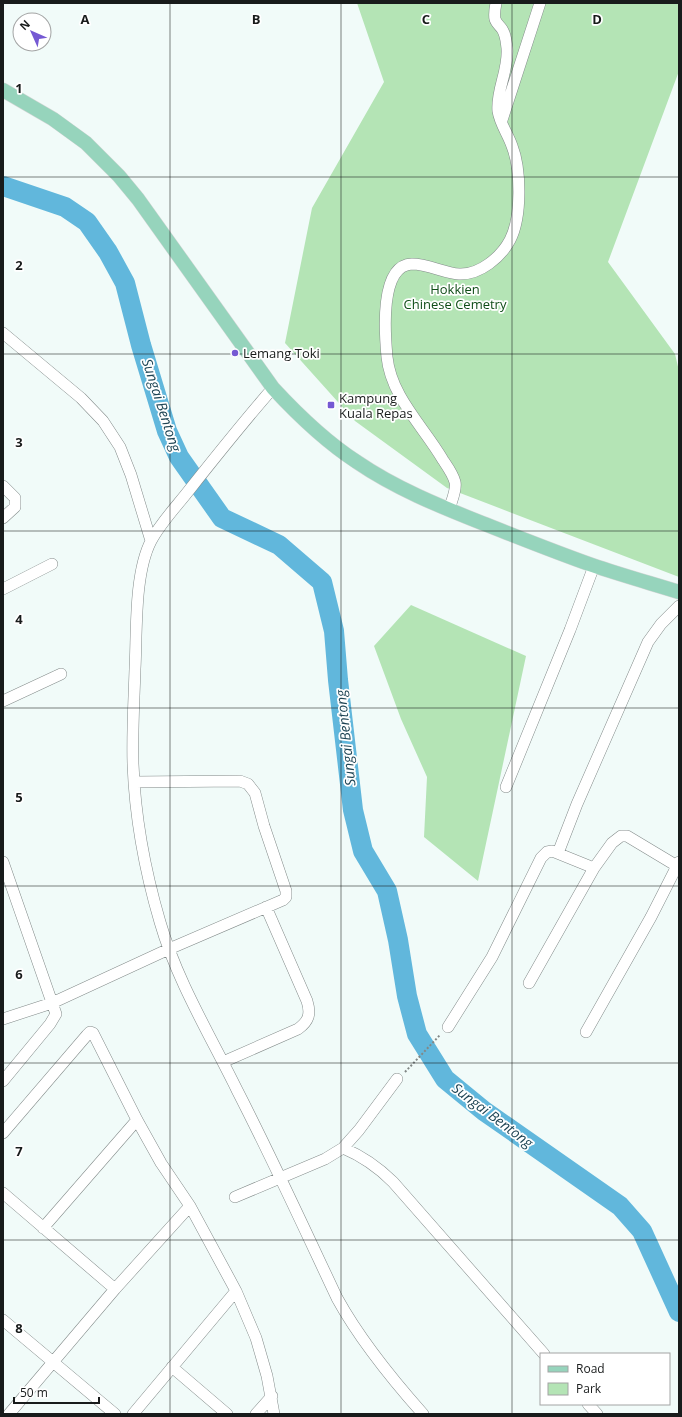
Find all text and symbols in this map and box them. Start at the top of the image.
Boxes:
text: A [81,10,90,28]
text: B [252,10,261,28]
text: C [422,10,430,28]
text: D [592,10,602,28]
north arrow [12,12,52,52]
text: N [16,16,33,33]
text: 1 [15,79,23,97]
text: 2 [15,256,23,274]
park label: Hokkien Chinese Cemetry [404,280,507,313]
place label: Lemang Toki [243,344,320,362]
marker: Lemang Toki [230,348,240,358]
water label: Sungai Bentong [138,356,186,455]
place label: Kampung Kuala Repas [339,389,413,422]
marker: Kampung Kuala Repas [326,400,336,410]
text: 3 [15,433,23,451]
text: 4 [15,610,23,628]
water label: Sungai Bentong [330,688,360,787]
text: 5 [15,788,23,806]
text: 6 [15,965,23,983]
water label: Sungai Bentong [449,1078,538,1152]
text: 7 [15,1142,23,1160]
text: 8 [15,1319,23,1337]
legend [540,1353,670,1405]
text: Road [576,1360,605,1377]
scale bar [14,1379,99,1405]
text: Park [576,1380,602,1397]
text: 50 m [20,1384,48,1401]

